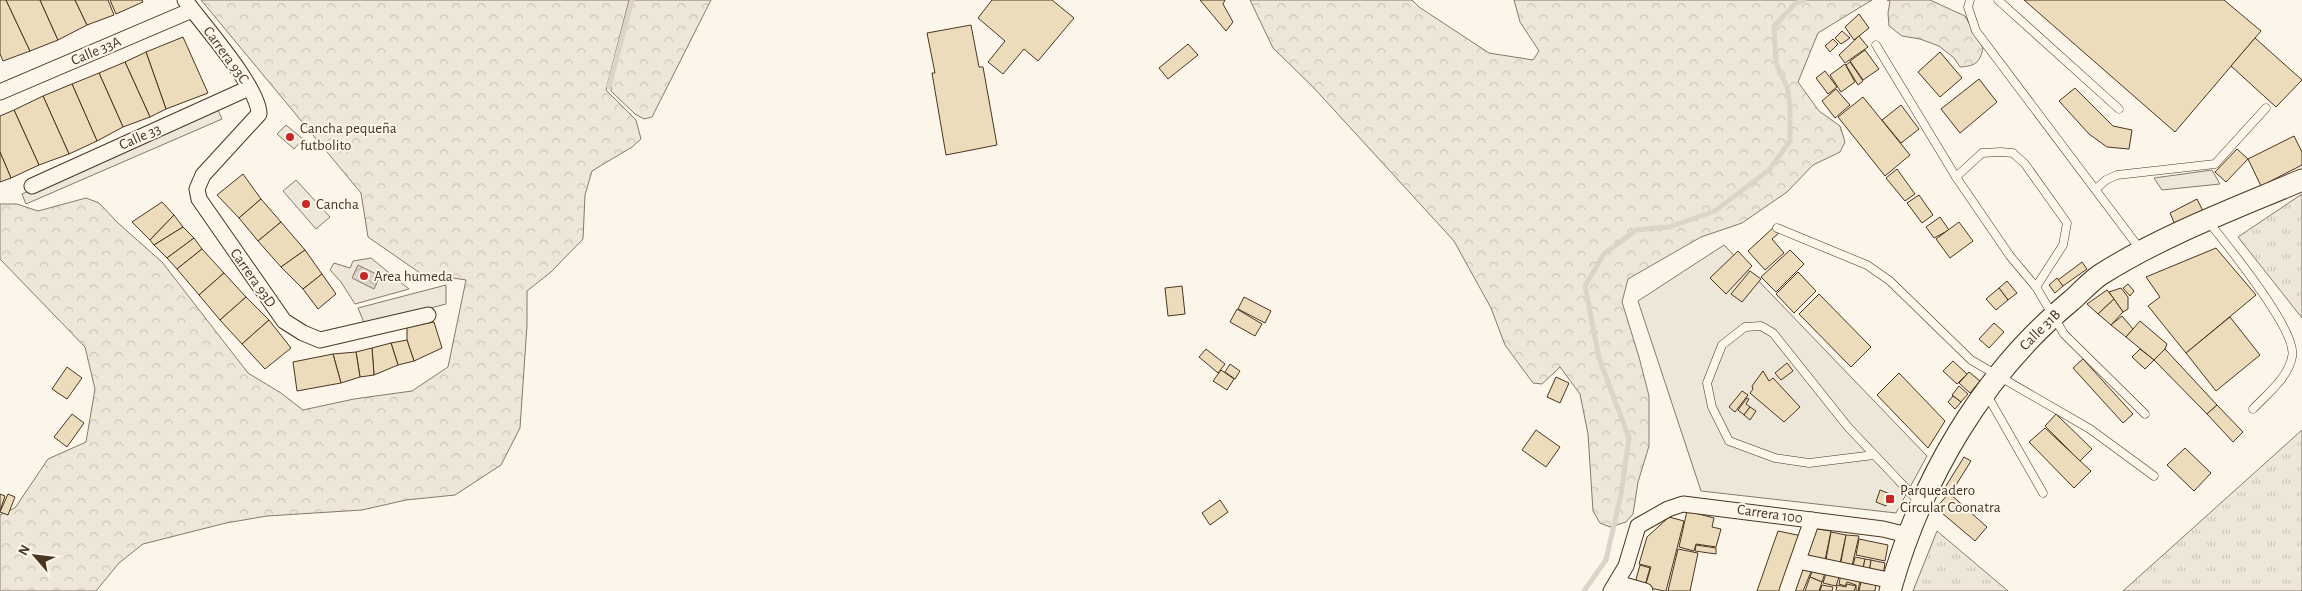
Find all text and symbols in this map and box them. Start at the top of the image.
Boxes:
street label: Carrera 93C [200,24,252,86]
street label: Calle 33A [69,34,123,68]
street label: Calle 33 [117,121,163,153]
place label: Cancha pequeña futbolito [300,121,397,153]
marker: Cancha pequeña futbolito [284,131,296,143]
place label: Cancha [316,197,359,212]
marker: Cancha [300,198,312,210]
street label: Carrera 93D [227,246,279,310]
place label: Area humeda [374,269,453,284]
marker: Area humeda [358,270,370,282]
street label: Calle 31B [2017,307,2063,353]
place label: Parqueadero Circular Coonatra [1900,483,2001,515]
marker: Parqueadero Circular Coonatra [1884,493,1896,505]
street label: Carrera 100 [1736,502,1804,526]
north arrow [10,531,60,581]
text: N [16,543,33,558]

